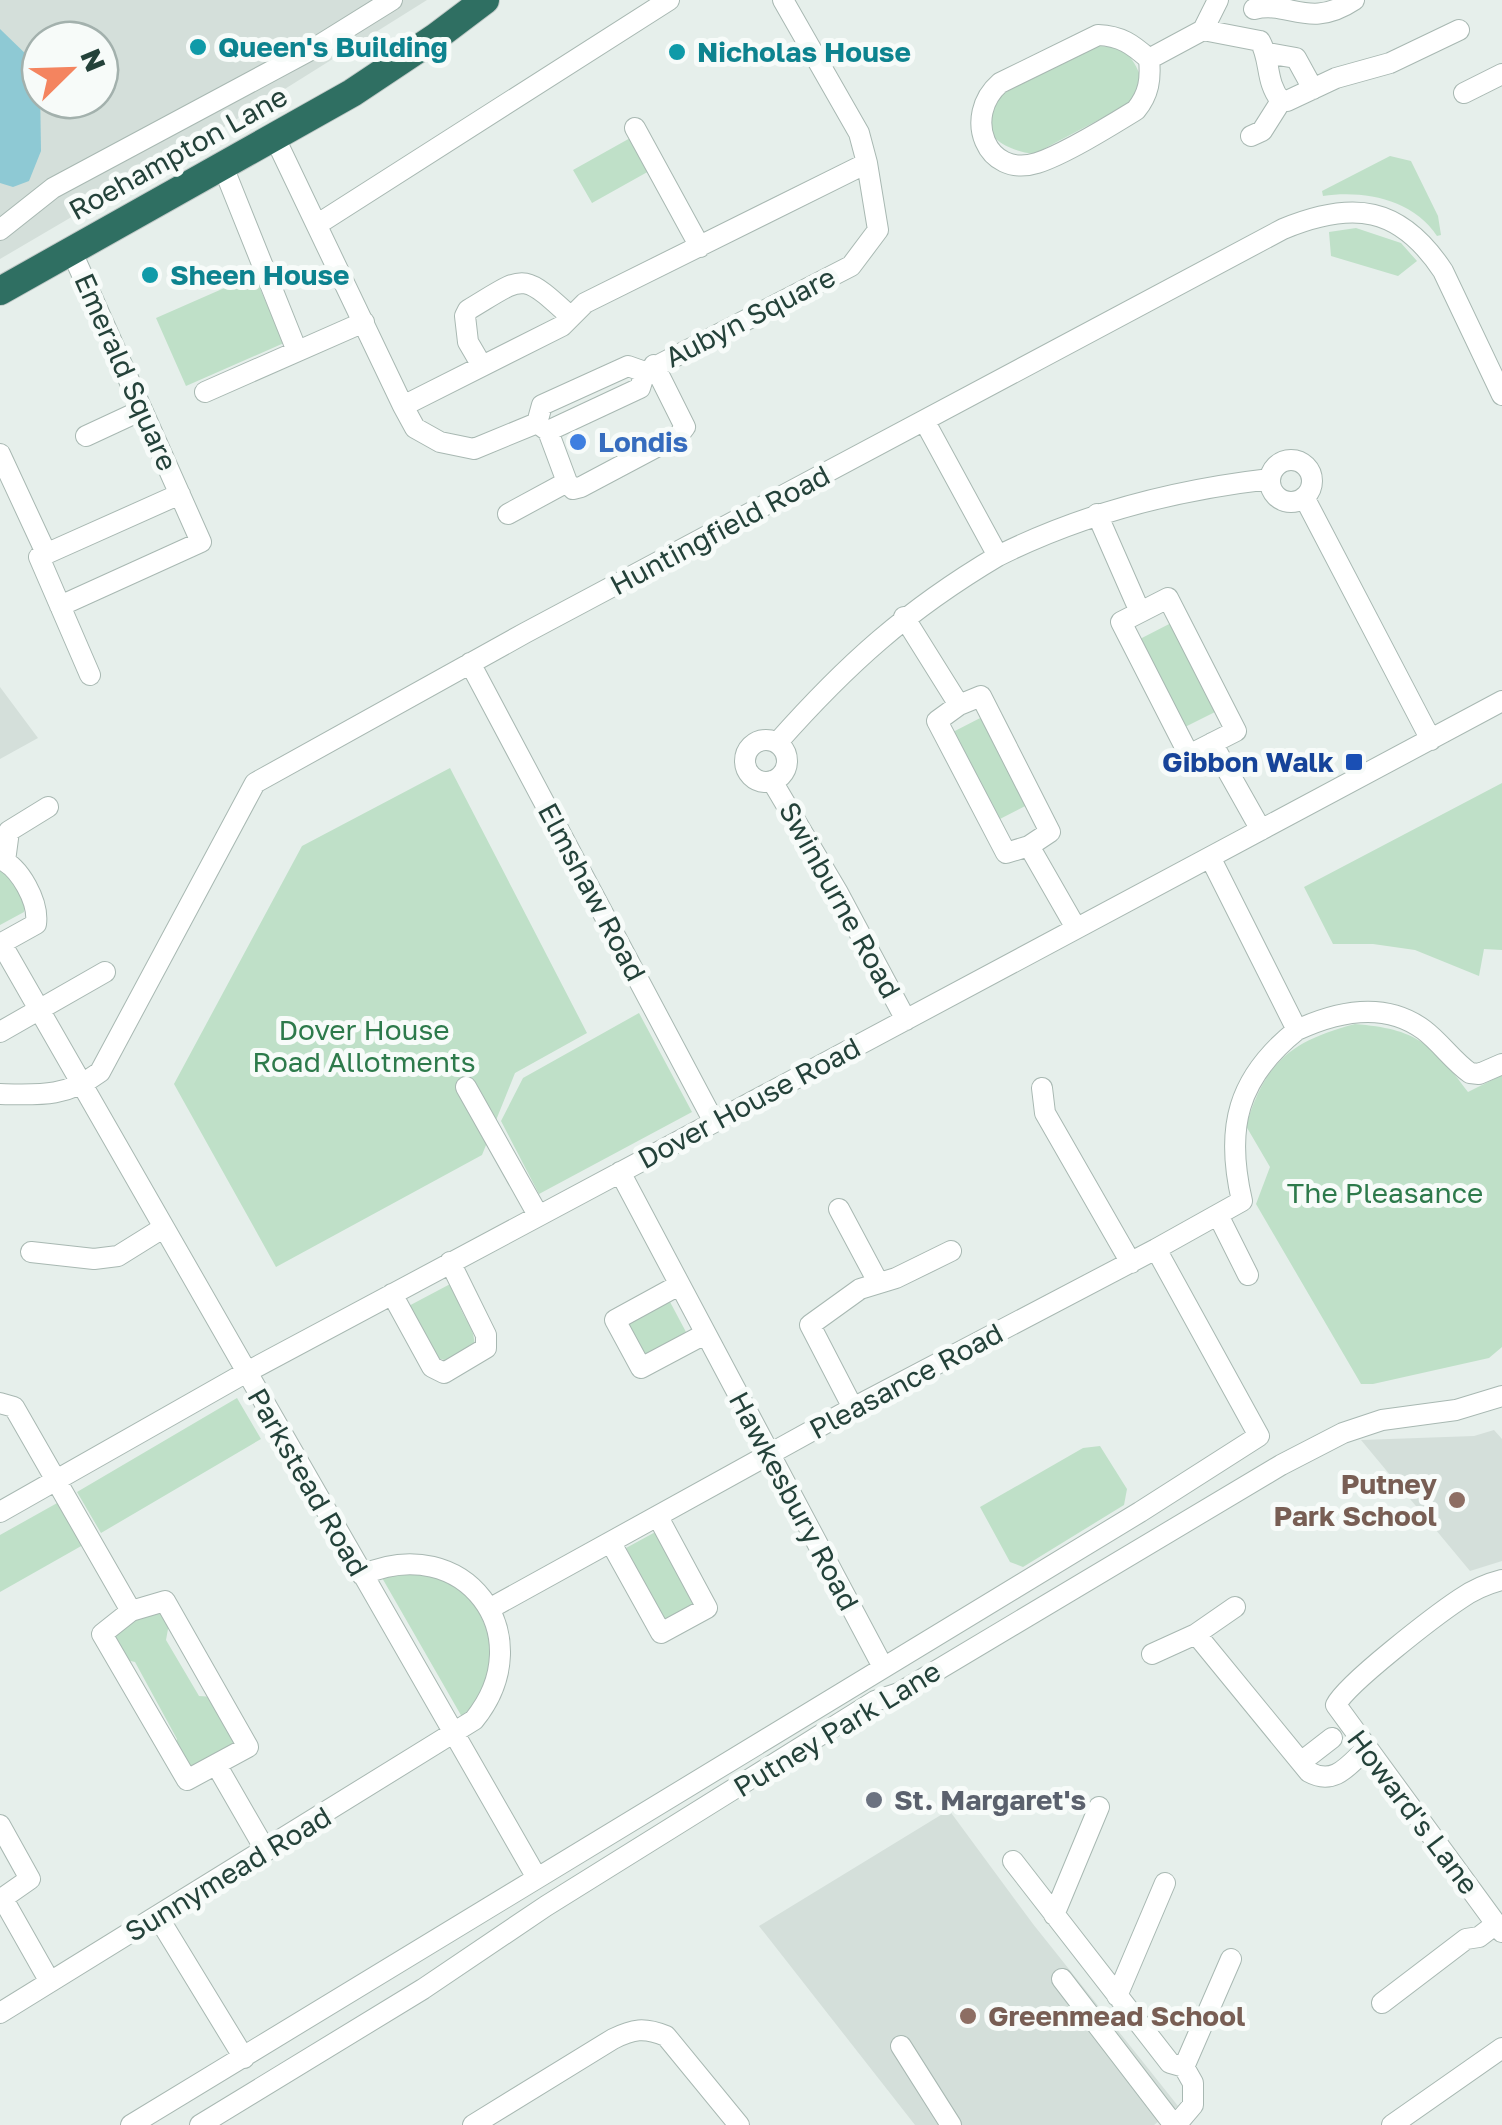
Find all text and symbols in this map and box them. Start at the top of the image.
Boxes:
north arrow [20,20,120,120]
place label: Queen's Building [218,30,448,63]
place label: Nicholas House [697,35,911,68]
marker: Queen's Building [187,36,209,58]
marker: Nicholas House [666,41,688,63]
text: N [74,44,113,76]
street label: Roehampton Lane [63,79,293,226]
place label: Sheen House [170,258,350,291]
street label: Aubyn Square [659,260,840,374]
marker: Sheen House [139,264,161,286]
street label: Emerald Square [68,268,185,475]
place label: Londis [598,425,688,458]
marker: Londis [567,431,589,453]
street label: Huntingfield Road [604,458,835,601]
place label: Gibbon Walk [1162,745,1334,778]
marker: Gibbon Walk [1343,751,1365,773]
street label: Swinburne Road [773,796,908,1004]
street label: Elmshaw Road [532,797,653,986]
park label: Dover House Road Allotments [252,1013,476,1078]
street label: Dover House Road [632,1030,865,1175]
park label: The Pleasance [1287,1176,1483,1209]
street label: Pleasance Road [804,1316,1008,1445]
street label: Parkstead Road [241,1382,376,1582]
street label: Hawkesbury Road [723,1386,866,1616]
place label: Putney Park School [1273,1467,1437,1532]
marker: Putney Park School [1446,1489,1468,1511]
street label: Putney Park Lane [727,1654,946,1803]
street label: Howard's Lane [1341,1723,1486,1900]
place label: St. Margaret's [894,1783,1086,1816]
marker: St. Margaret's [863,1789,885,1811]
street label: Sunnymead Road [119,1799,337,1948]
place label: Greenmead School [988,1999,1245,2032]
marker: Greenmead School [957,2005,979,2027]

